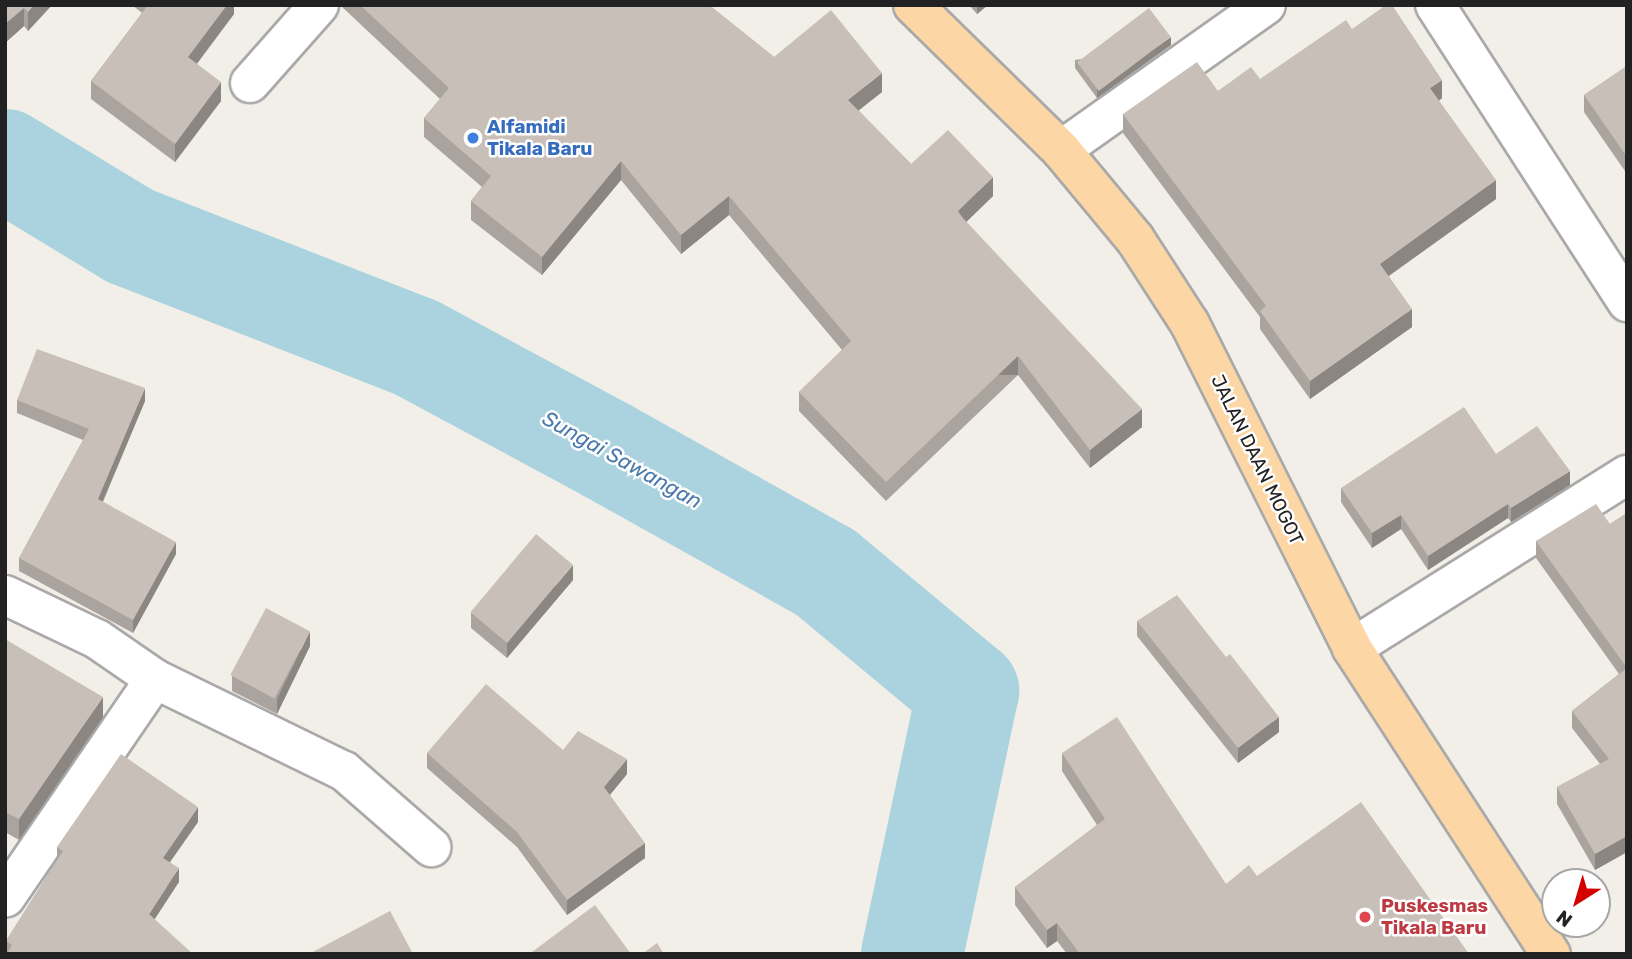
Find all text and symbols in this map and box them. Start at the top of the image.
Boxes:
place label: Alfamidi Tikala Baru [487,116,592,160]
marker: Alfamidi Tikala Baru [465,130,481,146]
street label: JALAN DAAN MOGOT [1206,371,1308,549]
water label: Sungai Sawangan [538,406,706,514]
north arrow [1541,868,1611,938]
place label: Puskesmas Tikala Baru [1381,895,1488,939]
text: N [1552,905,1577,932]
marker: Puskesmas Tikala Baru [1355,907,1375,927]

